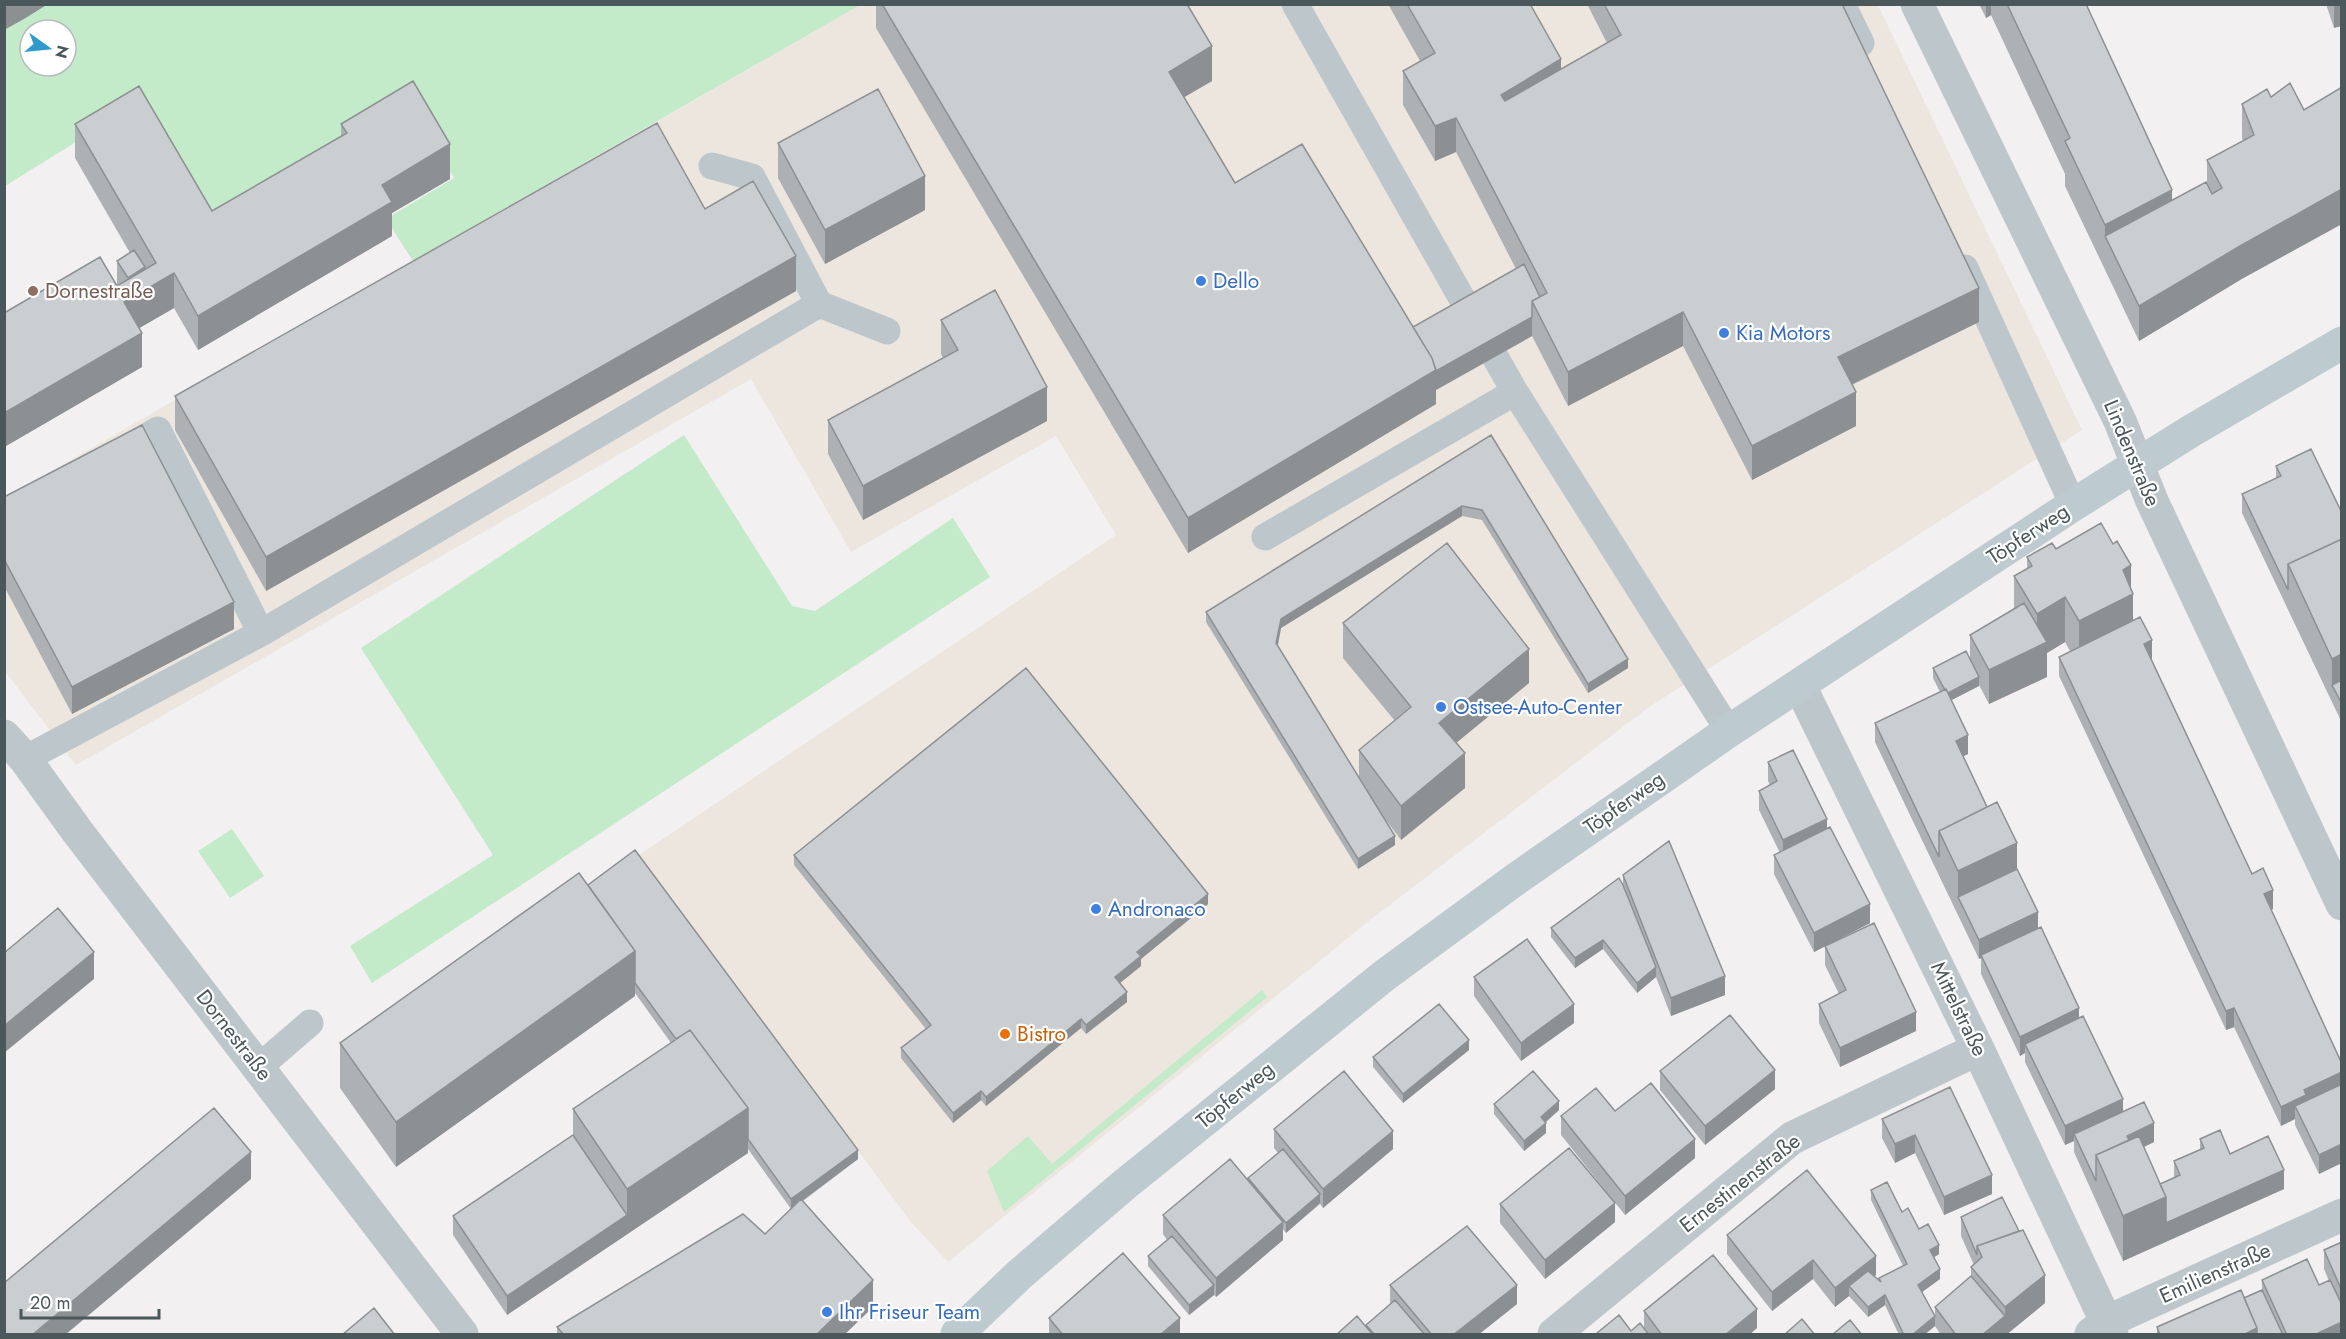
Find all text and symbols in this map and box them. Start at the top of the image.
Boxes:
north arrow [18,18,78,78]
text: N [49,43,75,61]
place label: Dello [1213,266,1259,296]
marker: Dello [1194,274,1208,288]
place label: Dornestraße [45,276,153,306]
marker: Dornestraße [26,284,40,298]
place label: Kia Motors [1736,318,1830,348]
marker: Kia Motors [1717,326,1731,340]
street label: Lindenstraße [2096,395,2168,511]
street label: Töpferweg [1981,496,2075,572]
place label: Ostsee-Auto-Center [1453,692,1623,722]
marker: Ostsee-Auto-Center [1434,700,1448,714]
street label: Töpferweg [1578,764,1670,842]
place label: Andronaco [1108,894,1206,924]
marker: Andronaco [1089,902,1103,916]
street label: Mittelstraße [1923,957,1995,1061]
street label: Dornestraße [189,983,279,1087]
place label: Bistro [1017,1019,1066,1049]
marker: Bistro [998,1027,1012,1041]
street label: Töpferweg [1190,1054,1280,1136]
street label: Ernestinenstraße [1673,1126,1807,1240]
street label: Emilienstraße [2155,1235,2276,1311]
scale bar [21,1282,159,1320]
text: 20 m [30,1290,70,1316]
place label: Ihr Friseur Team [839,1297,980,1327]
marker: Ihr Friseur Team [820,1305,834,1319]

